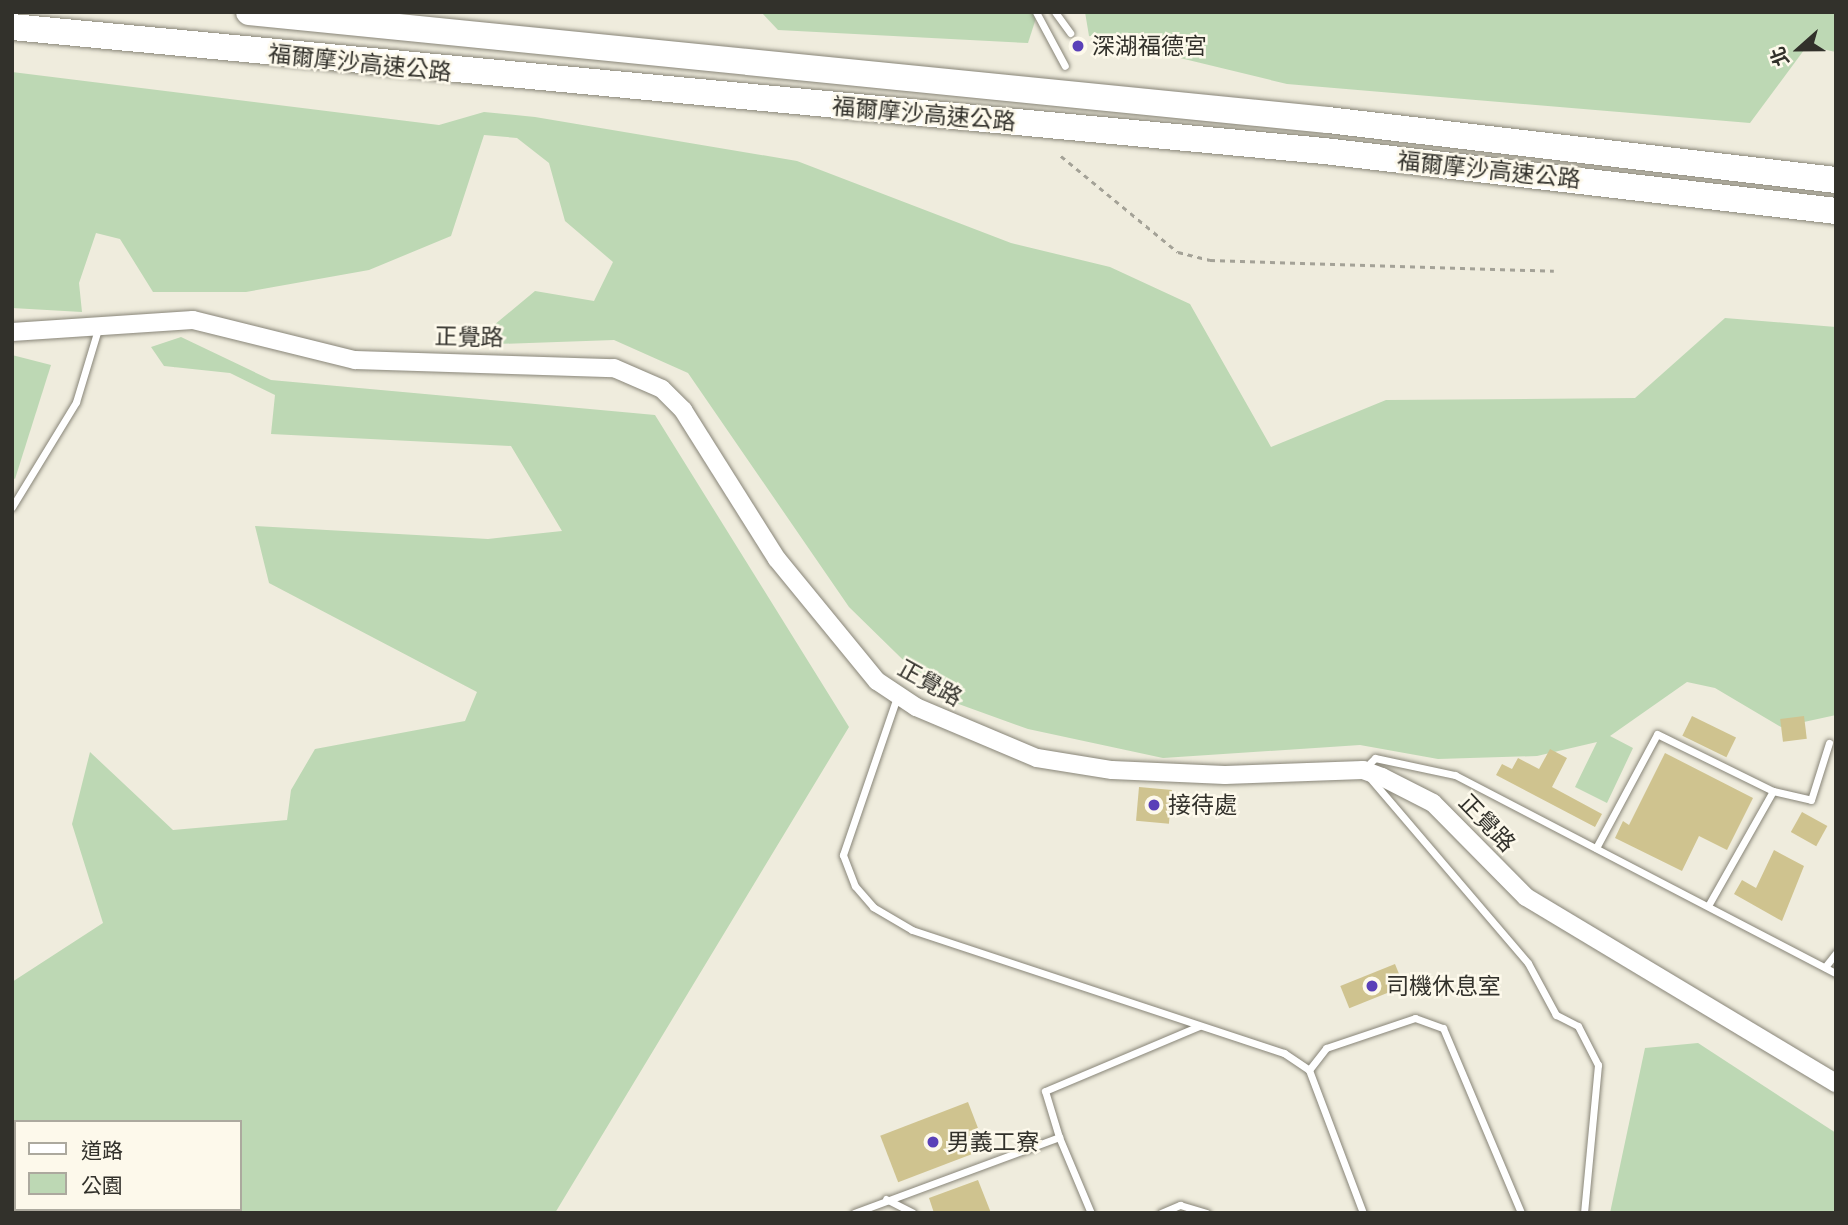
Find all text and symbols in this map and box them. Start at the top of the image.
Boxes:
north arrow [1764,14,1834,84]
place label: 深湖福德宮 [1092,32,1207,60]
marker: 深湖福德宮 [1070,38,1086,54]
street label: 福爾摩沙高速公路 [267,40,453,86]
text: 北 [1766,44,1793,69]
street label: 福爾摩沙高速公路 [831,92,1017,136]
street label: 福爾摩沙高速公路 [1396,147,1582,193]
street label: 正覺路 [434,323,504,351]
street label: 正覺路 [893,654,967,712]
street label: 正覺路 [1453,789,1521,857]
place label: 接待處 [1168,791,1237,819]
marker: 接待處 [1146,797,1162,813]
place label: 司機休息室 [1386,972,1501,1000]
marker: 司機休息室 [1364,978,1380,994]
legend [14,1120,242,1211]
place label: 男義工寮 [947,1128,1039,1156]
marker: 男義工寮 [925,1134,941,1150]
text: 道路 [81,1139,123,1163]
text: 公園 [81,1174,123,1198]

